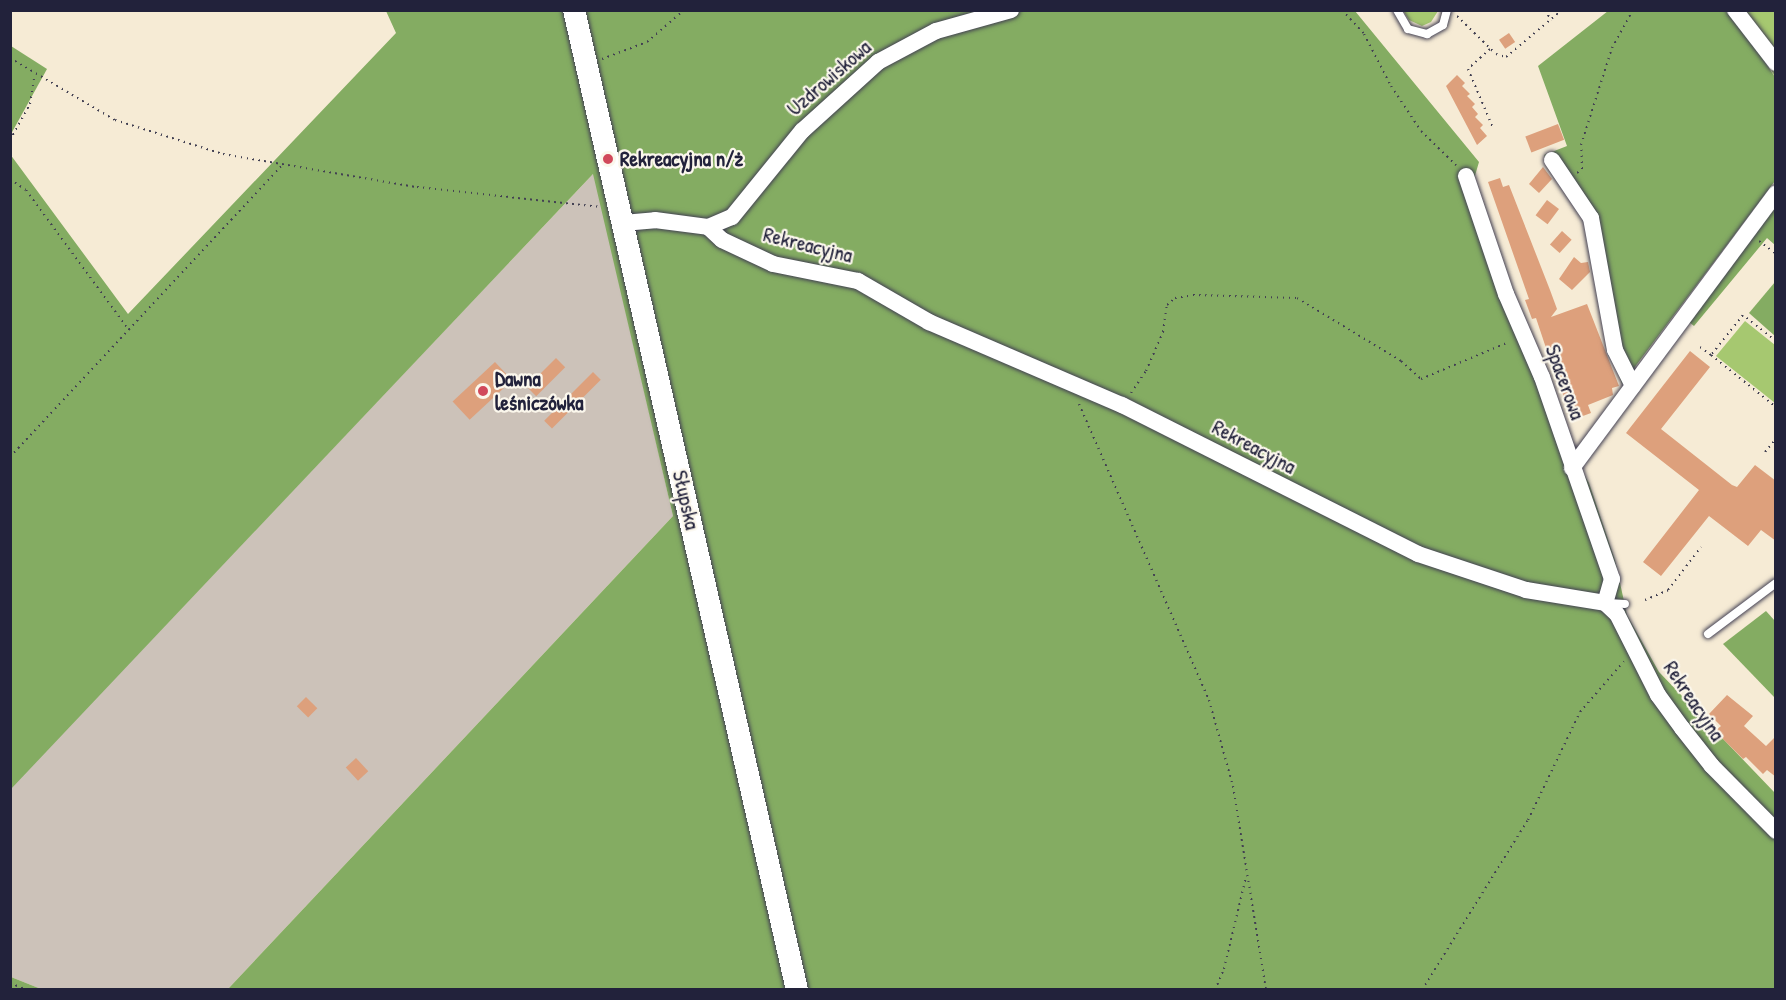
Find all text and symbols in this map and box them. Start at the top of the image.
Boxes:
street label: Uzdrowiskowa [782,35,876,121]
place label: Rekreacyjna n/ż [620,146,743,172]
marker: Rekreacyjna n/ż [601,152,615,166]
street label: Rekreacyjna [761,222,855,268]
street label: Spacerowa [1540,341,1590,423]
place label: Dawna leśniczówka [495,366,583,416]
marker: Dawna leśniczówka [476,384,490,398]
street label: Rekreacyjna [1208,415,1300,479]
street label: Słupska [667,468,705,532]
street label: Rekreacyjna [1658,656,1730,746]

